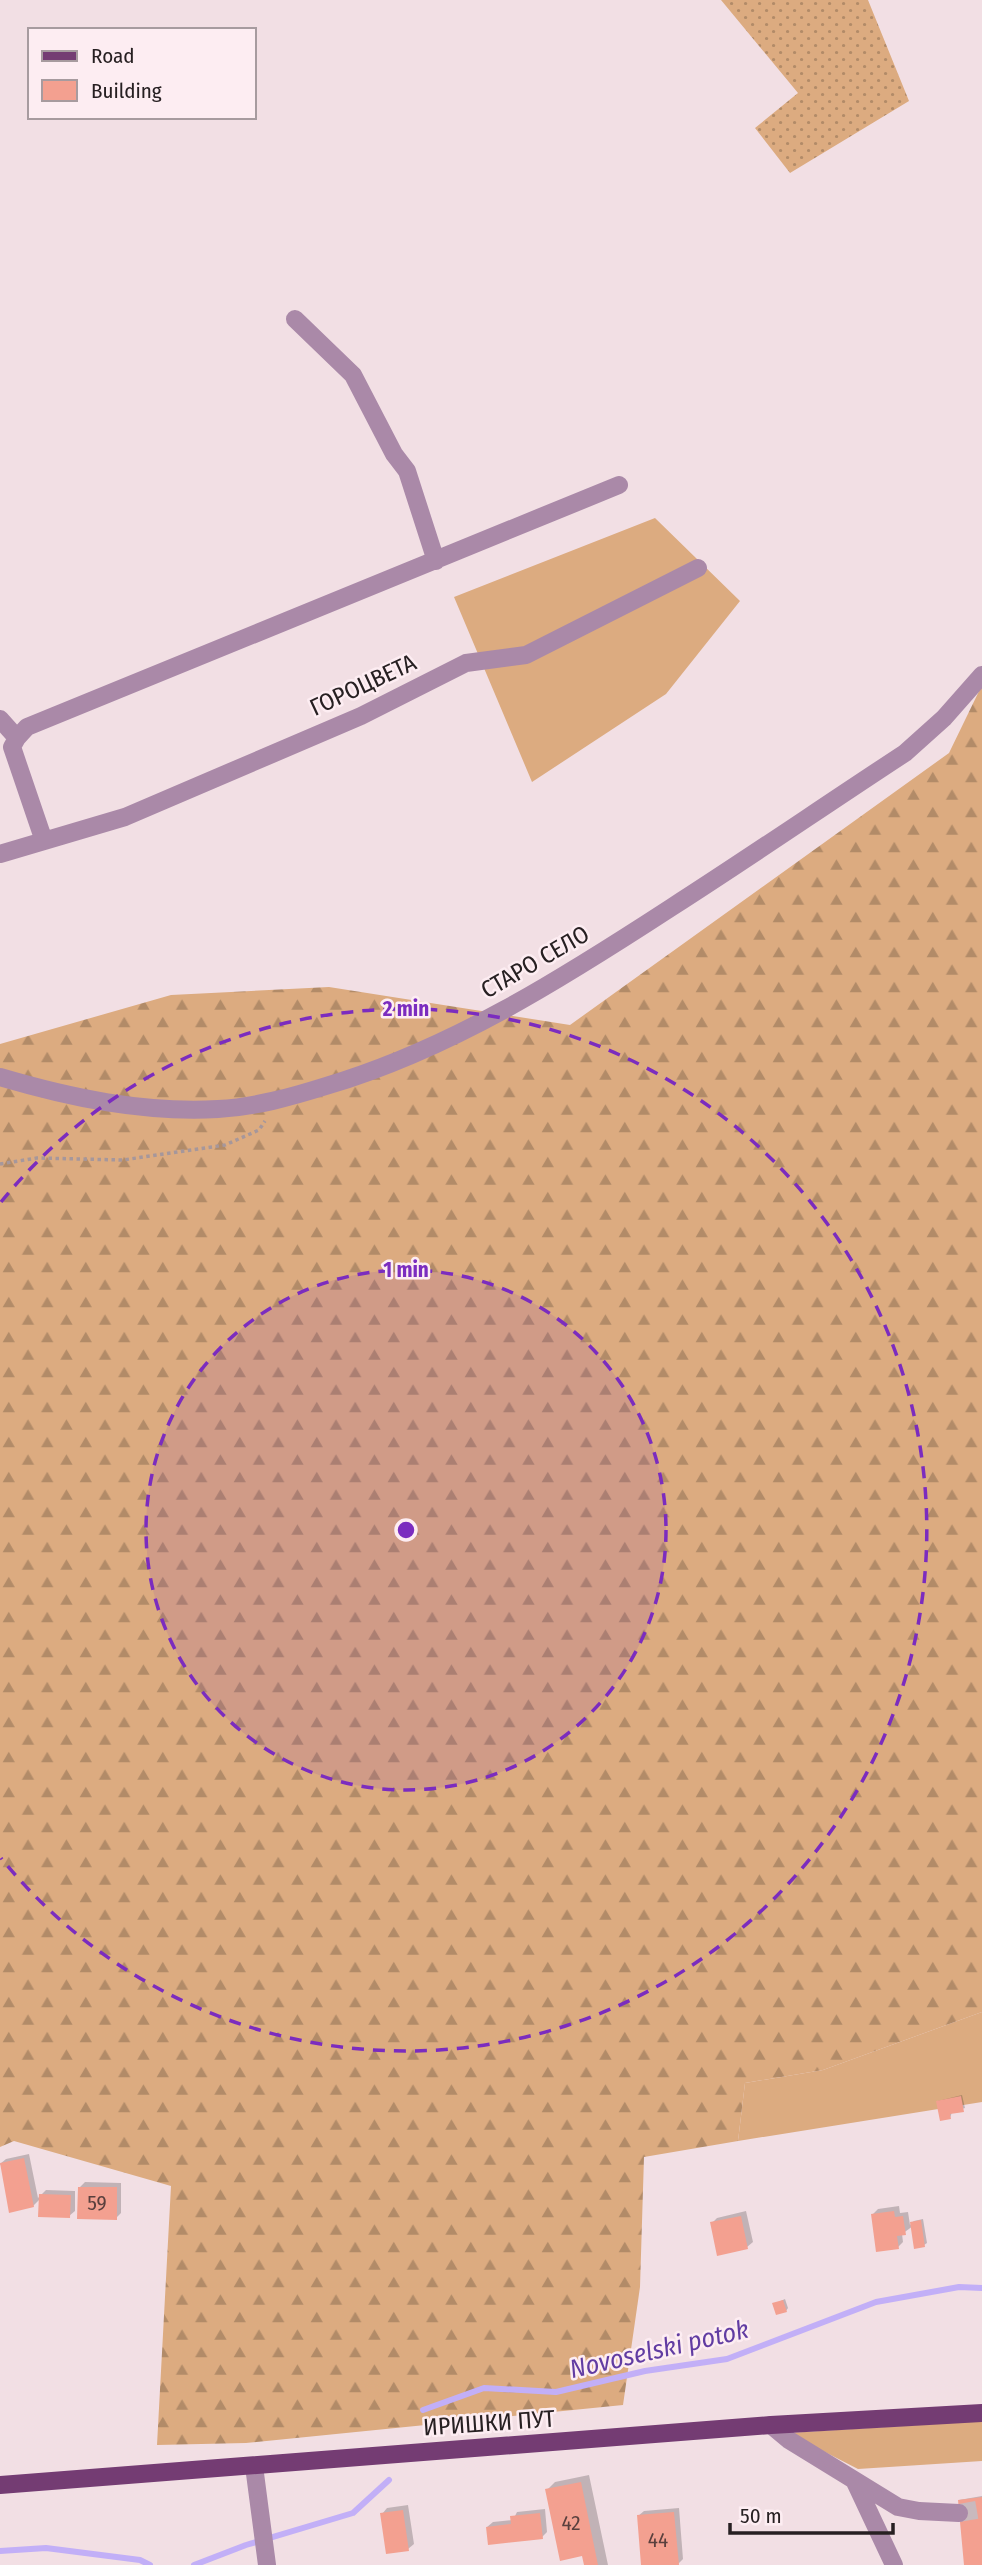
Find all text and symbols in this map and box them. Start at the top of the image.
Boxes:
legend [28,28,256,119]
text: Road [91,43,135,69]
text: Building [91,78,162,104]
street label: ГОРОЦВЕТА [306,648,421,722]
street label: СТАРО СЕЛО [476,920,594,1004]
text: 2 min [382,996,429,1022]
text: 1 min [383,1257,429,1283]
centre of rings [394,1518,418,1542]
house number: 59 [87,2190,107,2216]
water label: Novoselski potok [567,2314,752,2385]
street label: ИРИШКИ ПУТ [422,2404,556,2442]
scale bar [730,2492,893,2536]
text: 50 m [740,2503,782,2529]
house number: 42 [561,2510,581,2536]
house number: 44 [648,2527,668,2553]

